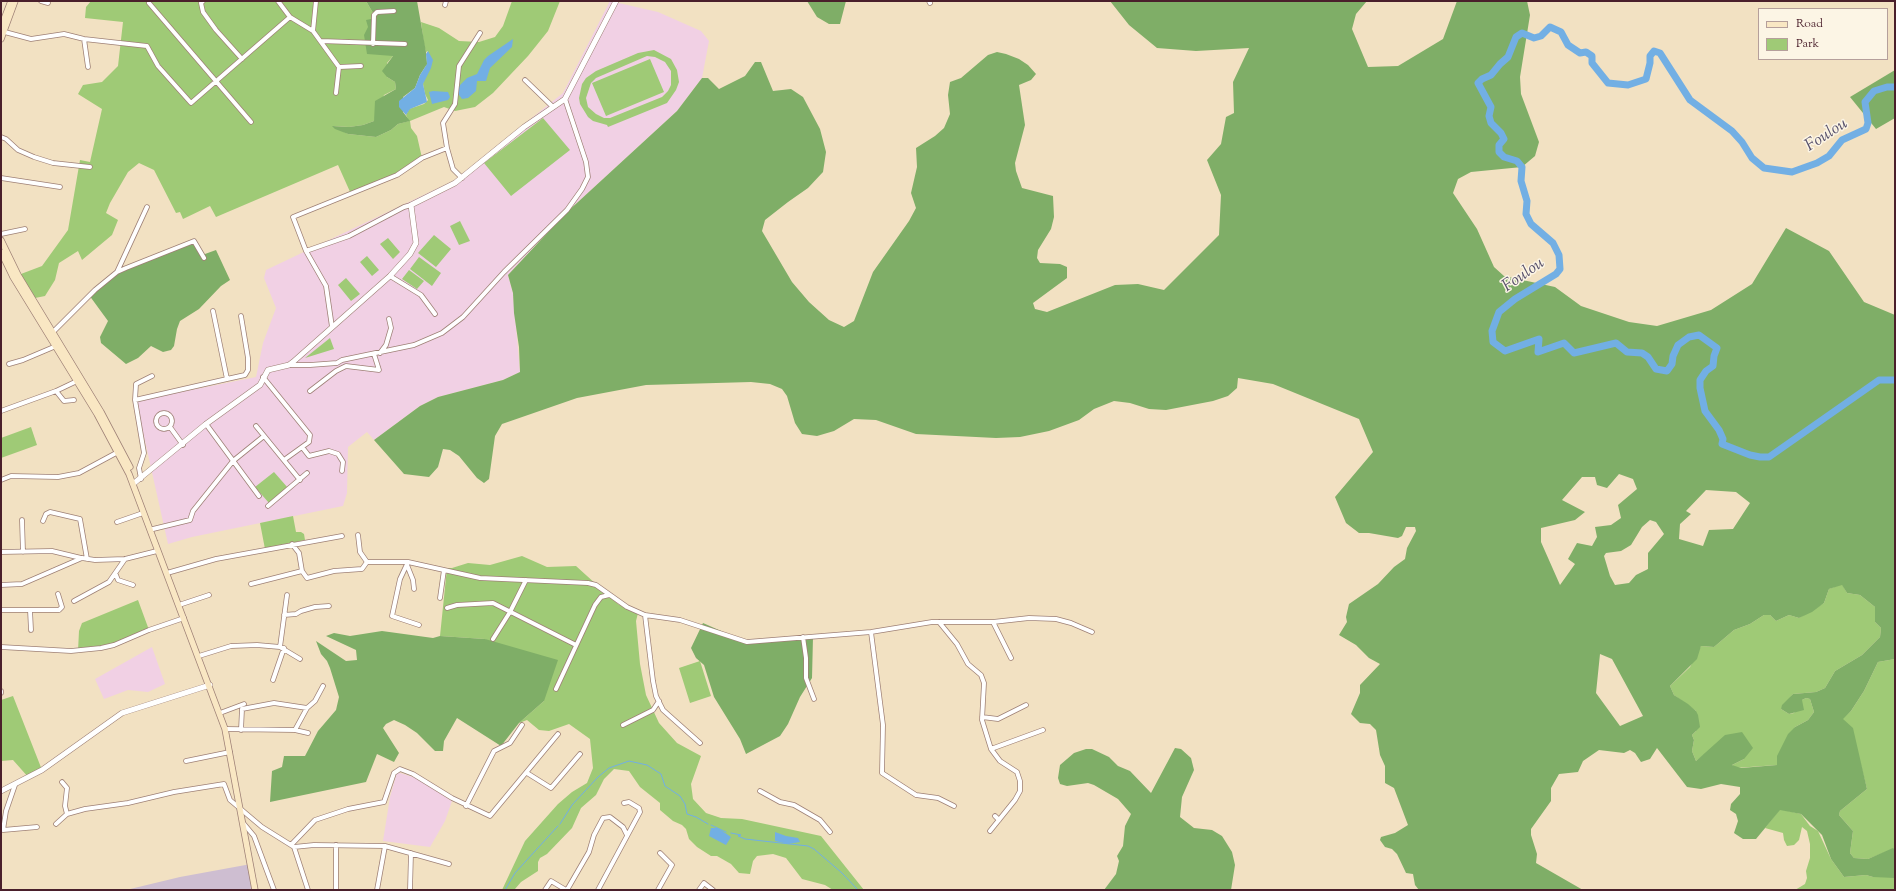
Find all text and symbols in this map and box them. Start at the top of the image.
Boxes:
legend [1758,8,1888,60]
text: Road [1796,15,1823,33]
text: Park [1796,35,1819,53]
water label: Foulou [1802,115,1852,157]
water label: Foulou [1499,254,1549,298]

